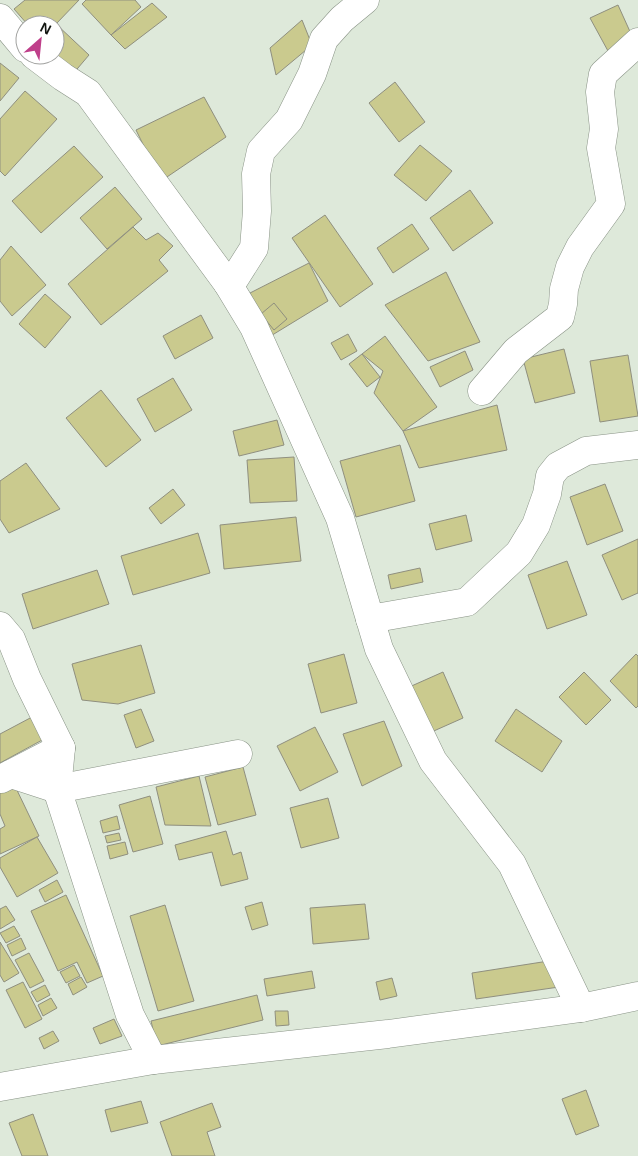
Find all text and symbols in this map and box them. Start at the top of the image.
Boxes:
north arrow [15,15,65,65]
text: N [38,19,54,38]

